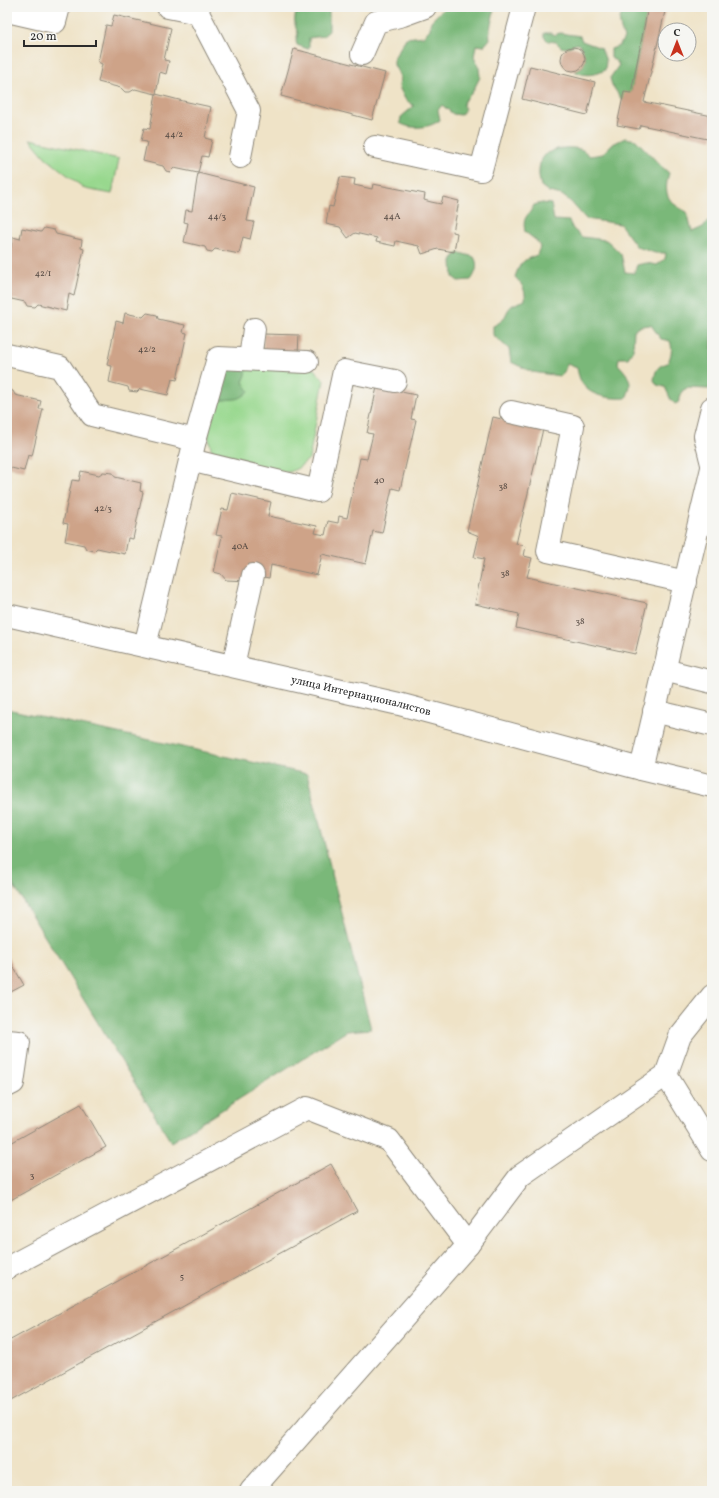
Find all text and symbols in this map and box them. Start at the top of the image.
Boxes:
scale bar [24,22,96,48]
north arrow [657,22,697,62]
text: С [673,26,681,41]
text: 20 m [30,29,57,45]
house number: 44/2 [165,128,183,141]
house number: 44/3 [208,210,227,223]
house number: 44А [383,210,401,223]
house number: 42/1 [35,267,51,280]
house number: 42/2 [138,343,156,356]
house number: 40 [374,474,385,487]
house number: 38 [498,480,508,493]
house number: 42/3 [94,502,112,515]
house number: 40А [232,540,249,553]
house number: 38 [500,567,510,580]
house number: 38 [575,615,585,628]
street label: улица Интернационалистов [289,672,433,720]
house number: 3 [30,1169,35,1182]
house number: 5 [180,1270,184,1283]

